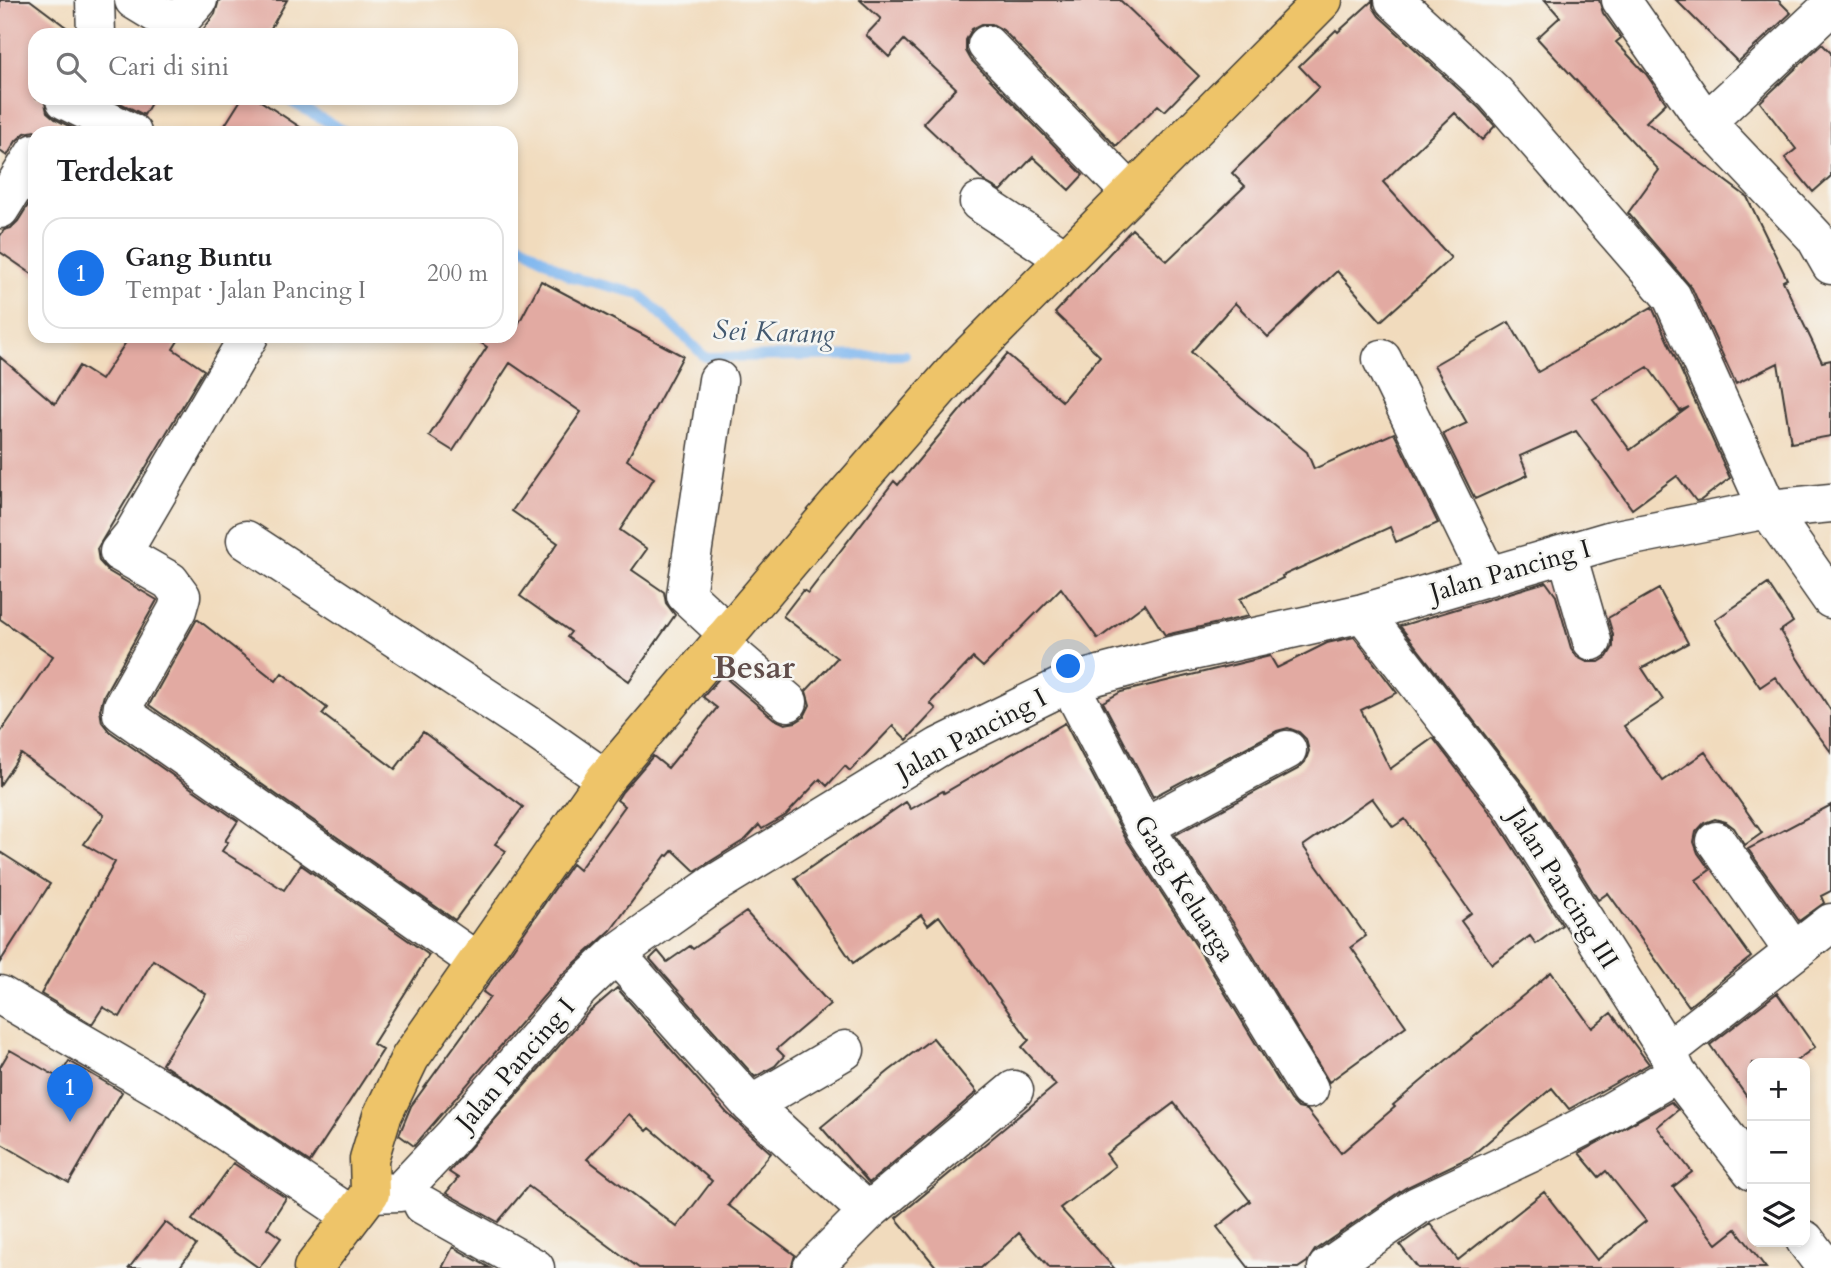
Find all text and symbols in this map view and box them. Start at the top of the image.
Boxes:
search box [28,28,518,105]
icon: search [52,48,90,86]
text: Cari di sini [108,49,229,84]
text: Terdekat [56,151,173,192]
text: Gang Buntu [125,240,273,275]
text: 1 [75,258,87,289]
text: 200 m [427,258,488,289]
text: Tempat · Jalan Pancing I [125,275,366,306]
water label: Sei Karang [712,311,836,353]
street label: Jalan Pancing I [1422,531,1594,611]
district label: Besar [713,645,796,690]
your location [1051,649,1085,683]
street label: Jalan Pancing I [886,680,1052,791]
street label: Jalan Pancing III [1498,798,1627,975]
street label: Gang Keluarga [1126,808,1244,968]
street label: Jalan Pancing I [445,990,583,1141]
map controls [1747,1058,1810,1247]
button: + [1747,1058,1810,1121]
pin: 1 [47,1064,93,1122]
button: − [1747,1121,1810,1184]
button: layers [1747,1184,1810,1247]

